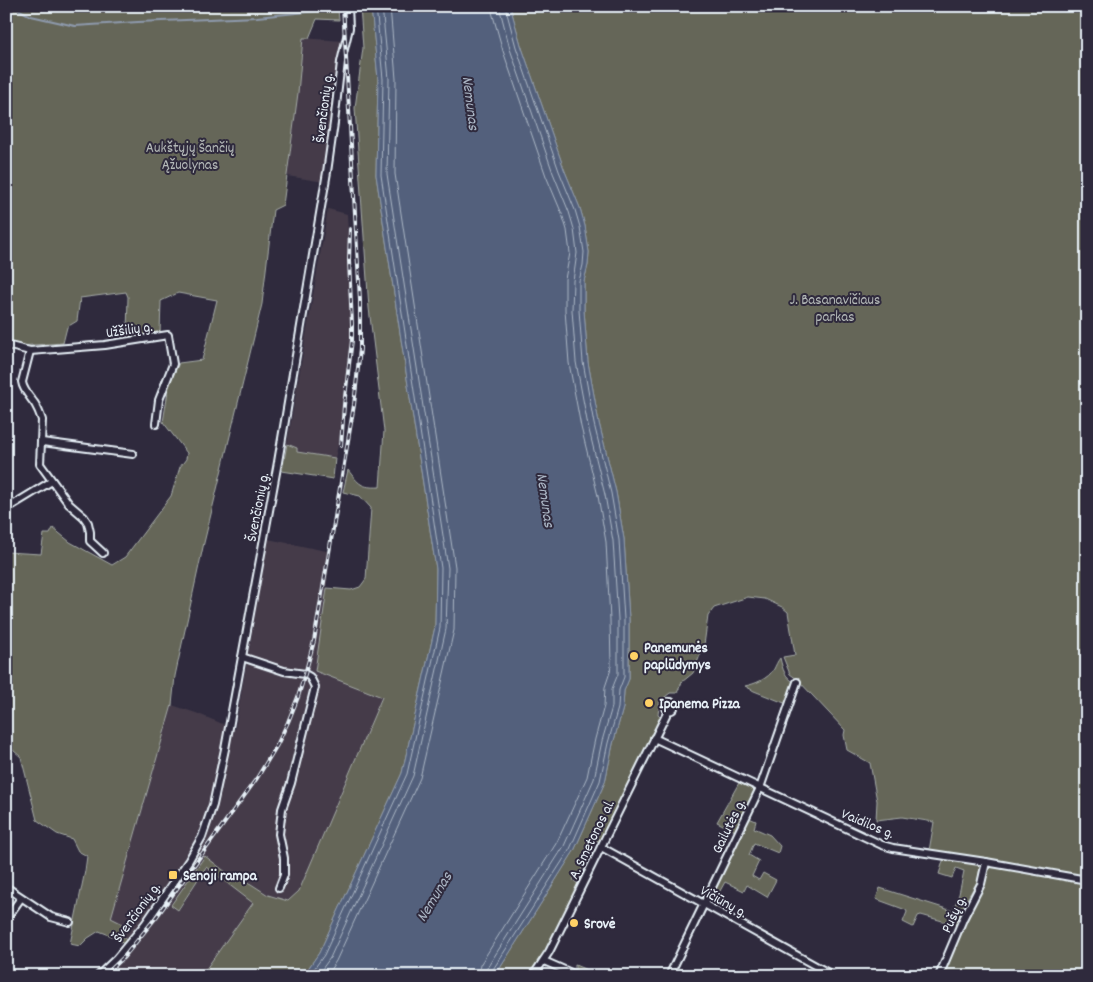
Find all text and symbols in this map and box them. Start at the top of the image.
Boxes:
street label: Švenčionių g. [310,72,340,144]
water label: Nemunas [455,75,484,133]
park label: Aukštųjų Šančių Ąžuolynas [146,138,235,177]
park label: J. Basanavičiaus parkas [790,290,880,329]
street label: Užšilių g. [105,317,154,345]
street label: Švenčionių g. [241,471,276,544]
water label: Nemunas [529,472,560,530]
place label: Panemunės paplūdymys [644,638,711,677]
marker: Panemunės paplūdymys [628,650,640,662]
place label: Ipanema Pizza [659,694,741,716]
marker: Ipanema Pizza [643,697,655,709]
street label: A. Smetonos al. [564,796,622,883]
street label: Gailutės g. [707,796,752,858]
street label: Vaidilos g. [837,804,897,846]
place label: Senoji rampa [183,866,258,888]
water label: Nemunas [411,867,460,927]
marker: Senoji rampa [167,869,179,881]
street label: Švenčionių g. [108,878,167,948]
street label: Vičiūnų g. [695,881,751,925]
street label: Pušų g. [937,893,973,937]
place label: Srovė [584,914,616,936]
marker: Srovė [568,917,580,929]

